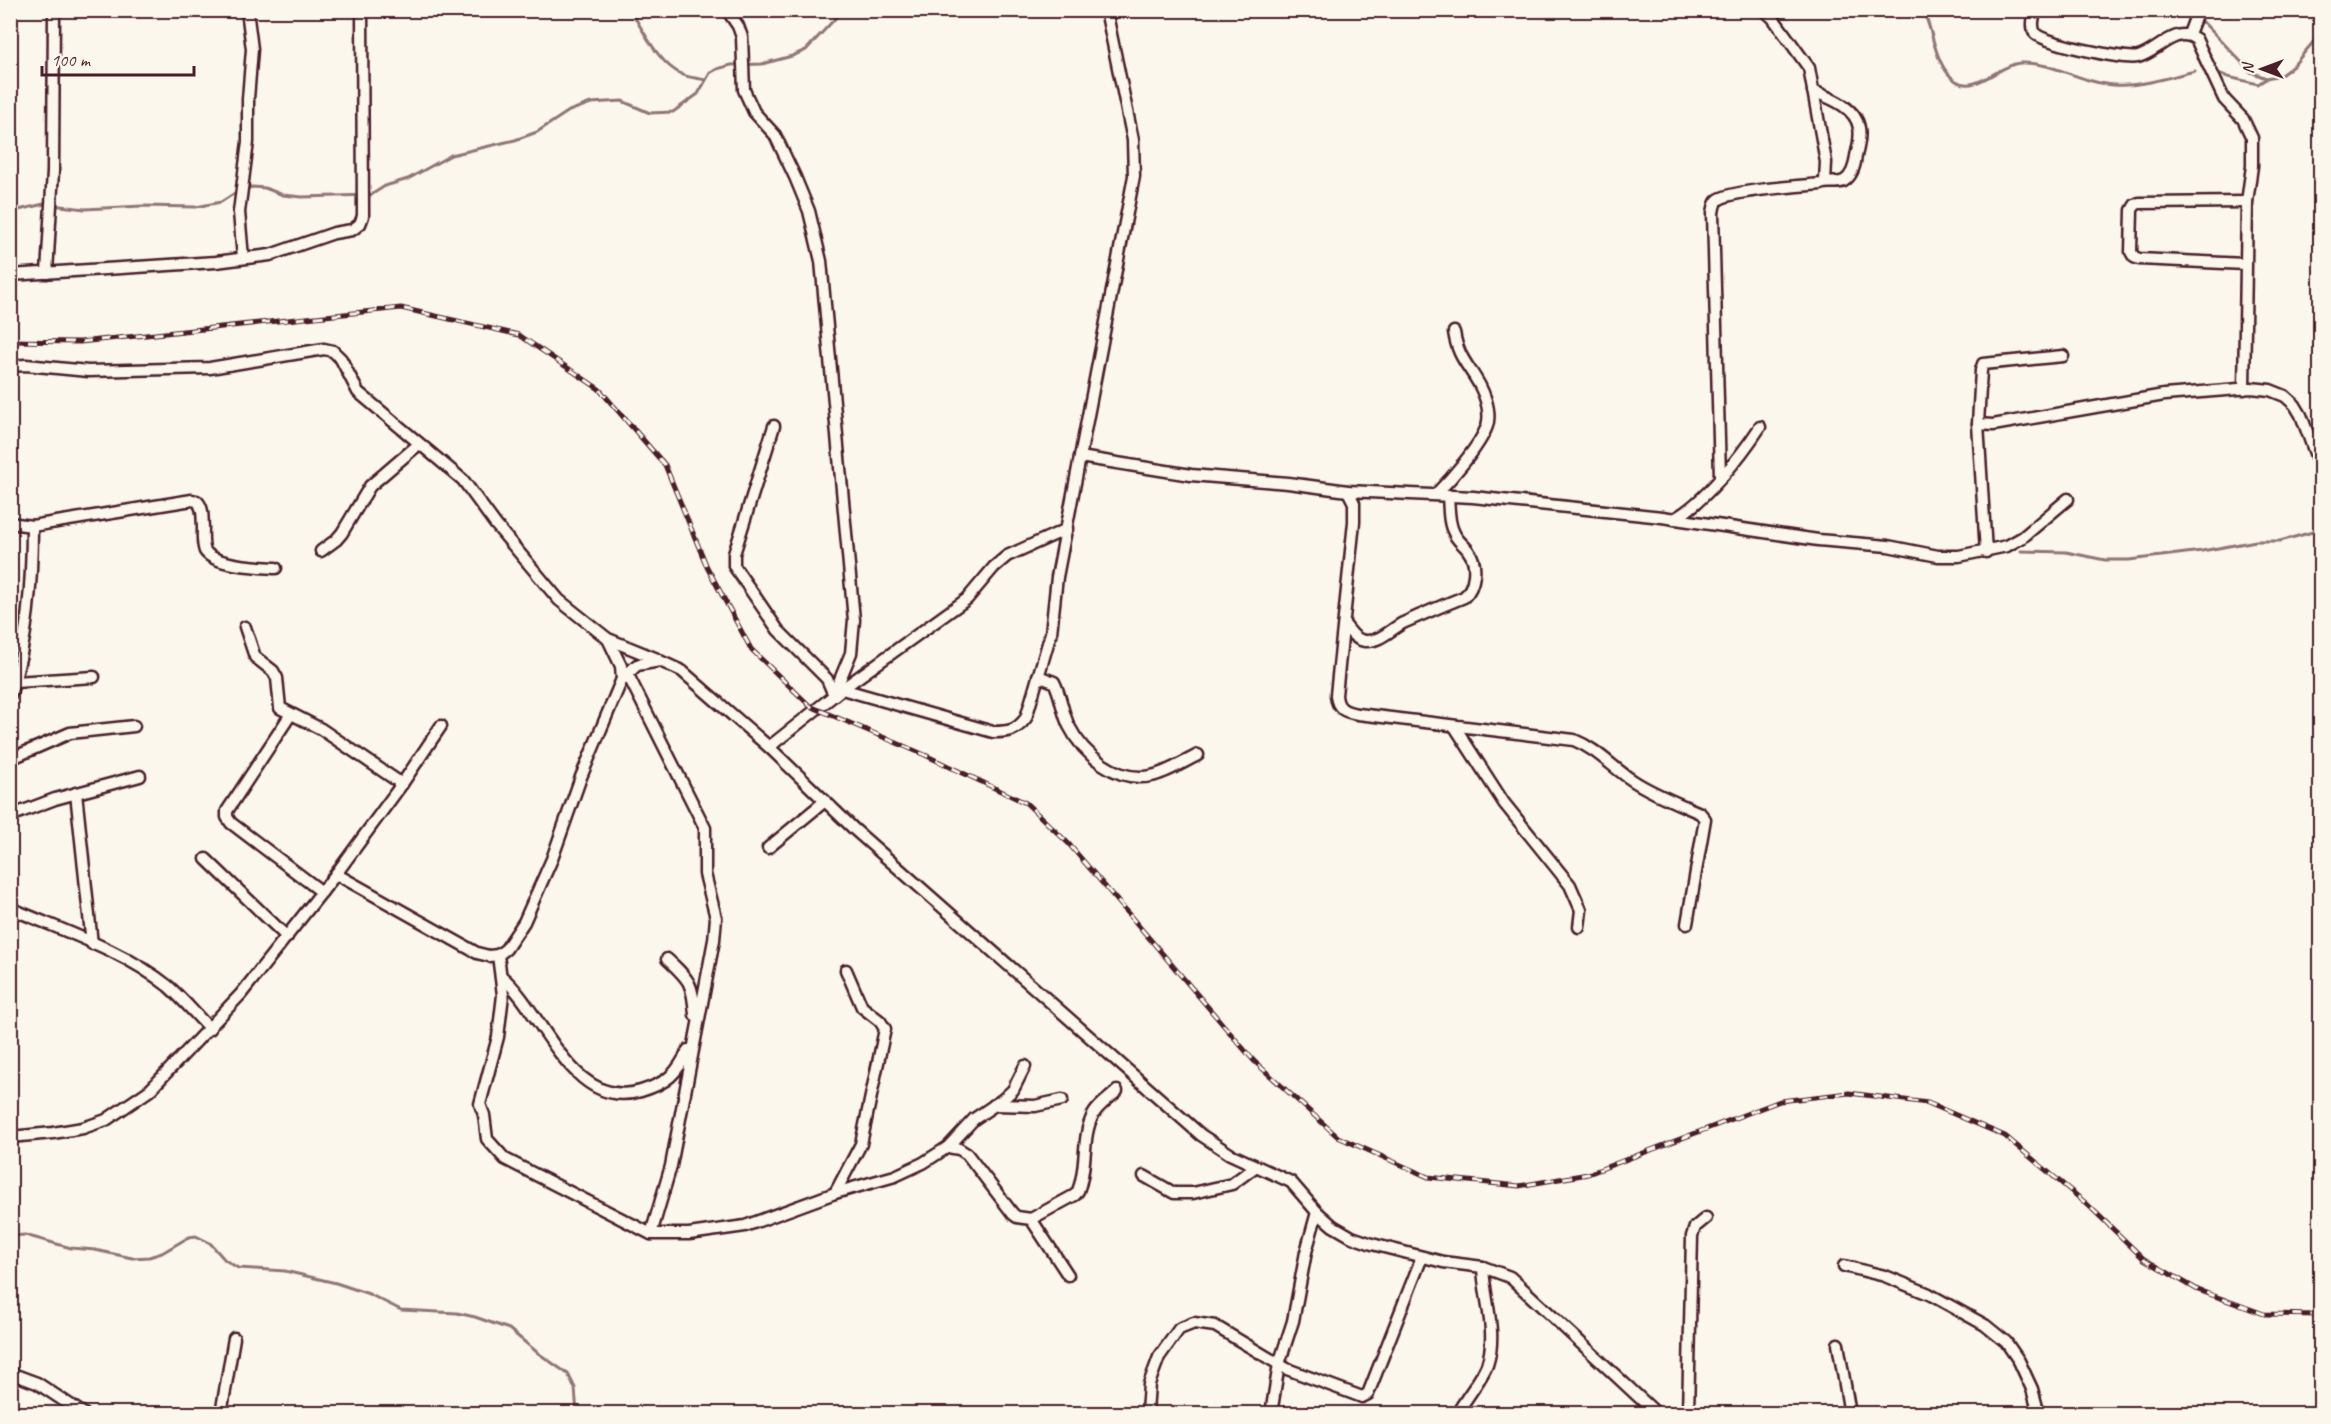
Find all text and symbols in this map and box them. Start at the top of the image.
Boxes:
scale bar [42,39,194,77]
north arrow [2232,39,2292,99]
text: 100 m [51,49,92,71]
text: N [2238,61,2258,74]

